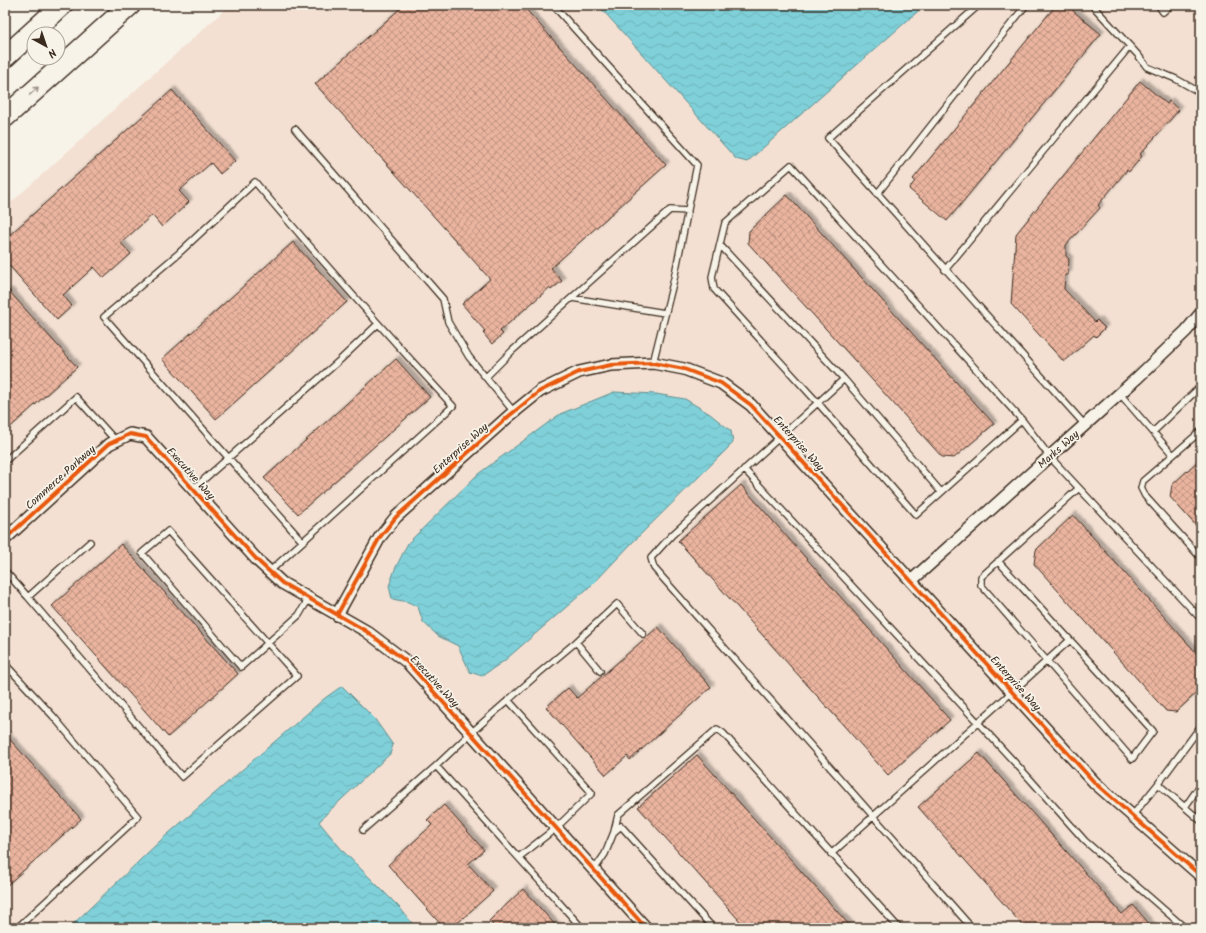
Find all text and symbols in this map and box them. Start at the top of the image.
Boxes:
north arrow [26,26,66,66]
text: N [43,44,60,62]
one-way arrow [29,87,39,96]
street label: Enterprise Way [768,412,829,476]
street label: Enterprise Way [429,418,493,479]
street label: Marks Way [1034,426,1084,473]
street label: Commerce Parkway [21,441,101,514]
street label: Executive Way [161,443,220,505]
street label: Executive Way [405,651,464,713]
street label: Enterprise Way [985,652,1046,716]

